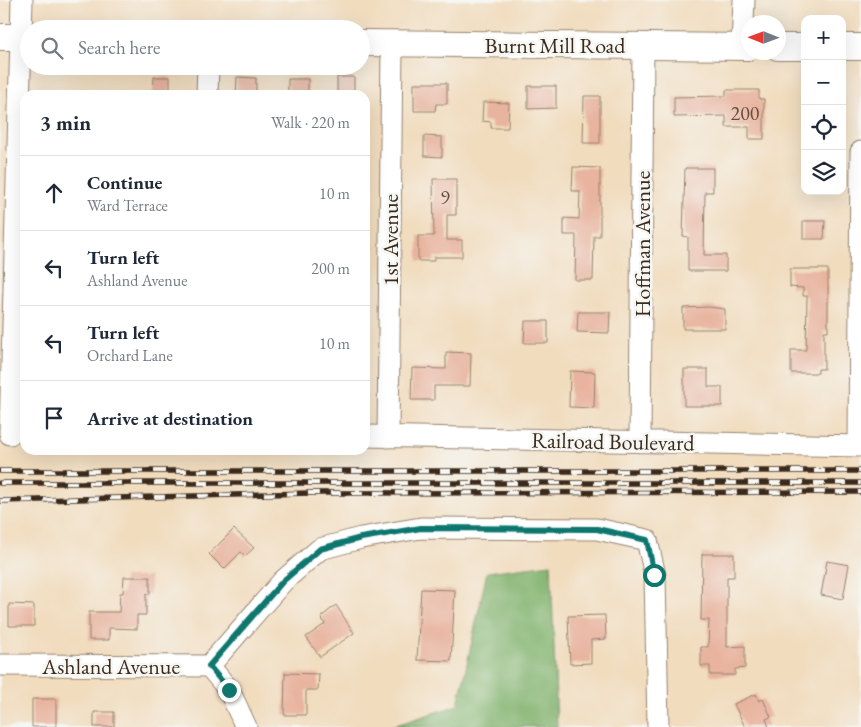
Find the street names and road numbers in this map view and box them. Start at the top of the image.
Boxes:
street label: Burnt Mill Road [485,31,626,60]
street label: Hoffman Avenue [628,170,657,317]
street label: 1st Avenue [376,194,405,286]
street label: Railroad Boulevard [531,426,696,457]
street label: Ashland Avenue [41,652,180,681]

